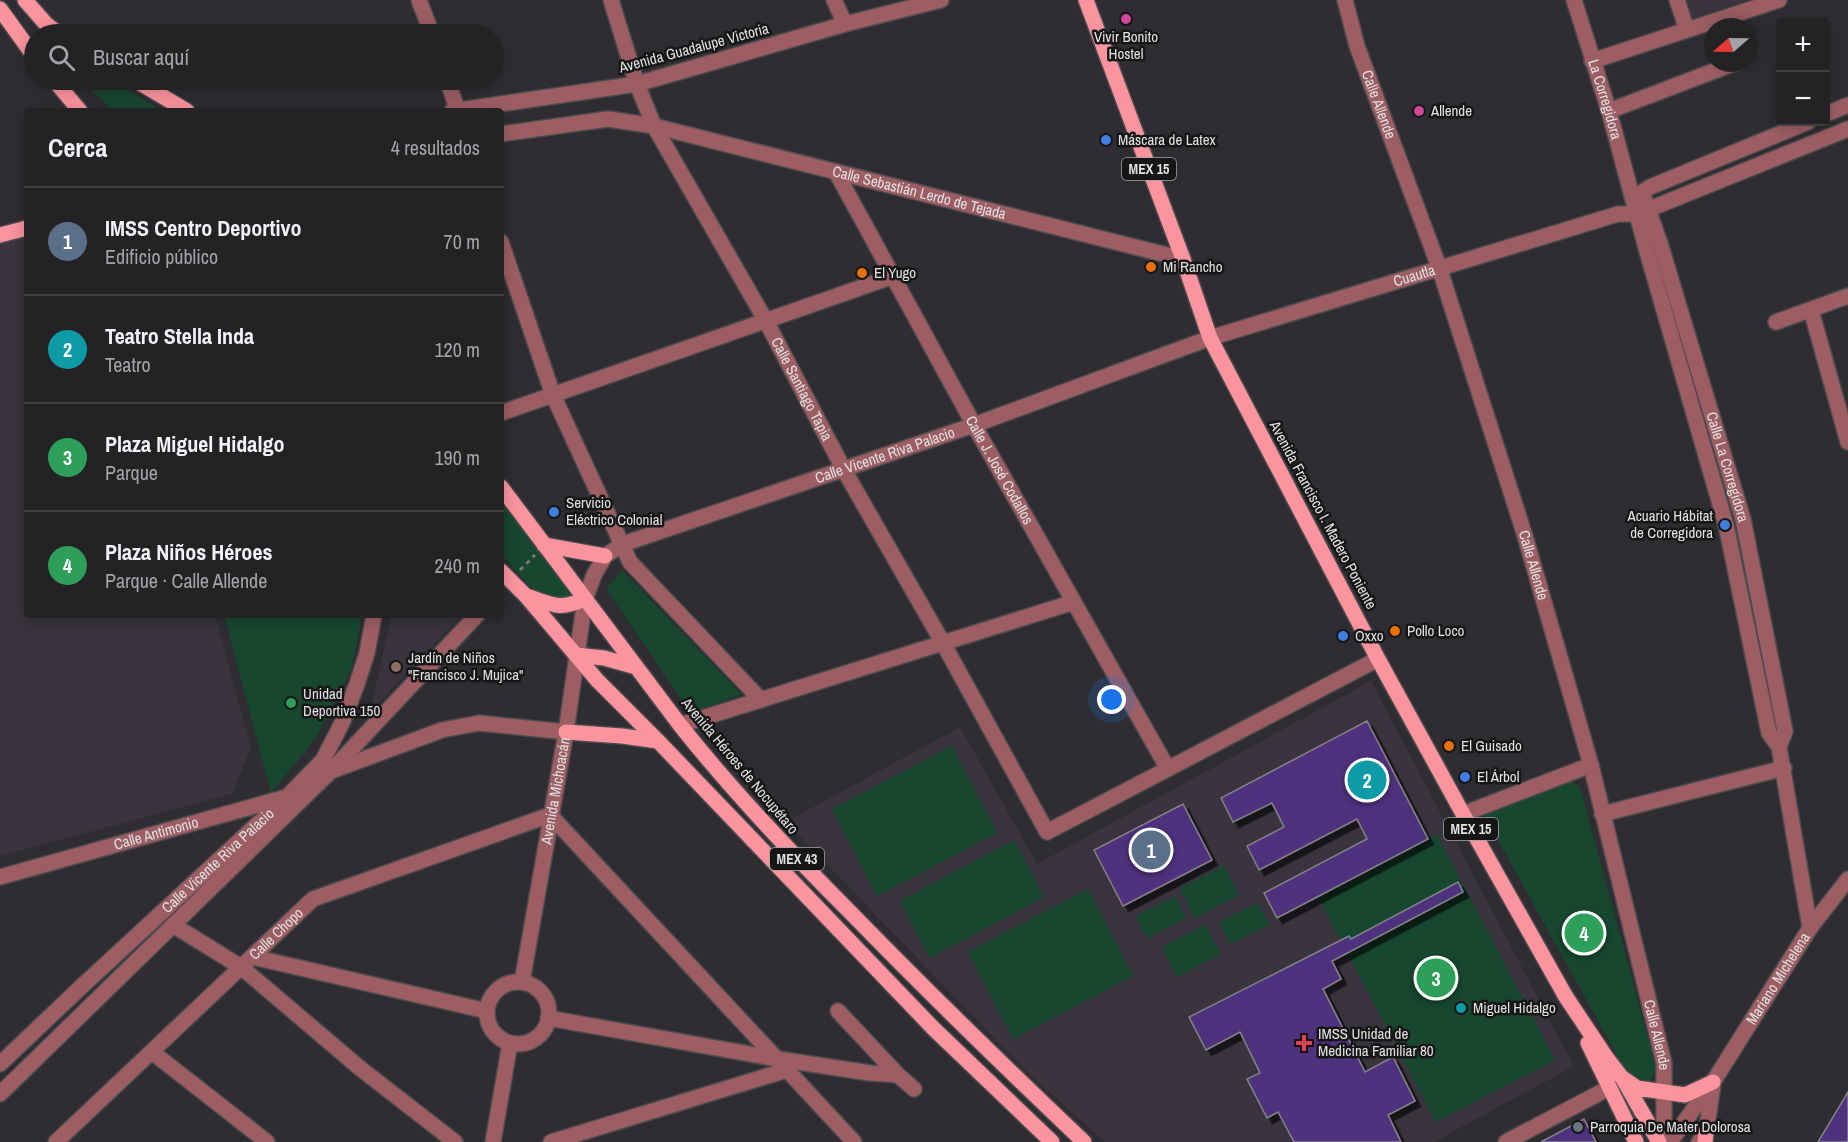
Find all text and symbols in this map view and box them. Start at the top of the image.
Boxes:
marker: Vivir Bonito Hostel [1119,12,1133,26]
street label: Avenida Guadalupe Victoria [616,17,771,78]
north arrow [1704,18,1758,72]
map controls [1776,18,1830,126]
button: + [1776,18,1830,72]
search box [24,24,504,90]
place label: Vivir Bonito Hostel [1094,26,1158,64]
icon: search [45,41,78,74]
text: Buscar aquí [93,42,189,72]
street label: La Corregidora [1583,56,1627,142]
street label: Calle Allende [1357,67,1402,142]
button: − [1776,72,1830,126]
place label: Allende [1430,100,1472,121]
marker: Allende [1412,104,1426,118]
place label: Máscara de Latex [1118,129,1217,150]
text: Cerca [48,130,107,165]
marker: Máscara de Latex [1099,133,1113,147]
text: 4 resultados [391,134,480,161]
road number: MEX 15 [1122,158,1176,180]
street label: Calle Sebastián Lerdo de Tejada [830,160,1009,224]
text: IMSS Centro Deportivo [105,213,301,243]
text: 1 [63,228,72,255]
text: 70 m [444,228,480,255]
text: Edificio público [105,243,218,270]
place label: Mi Rancho [1163,256,1223,277]
street label: Cuautla [1391,259,1438,292]
marker: Mi Rancho [1144,260,1158,274]
place label: El Yugo [874,262,916,283]
marker: El Yugo [855,266,869,280]
text: Teatro Stella Inda [105,321,254,351]
street label: Calle Santiago Tapia [766,333,838,445]
text: 2 [63,336,72,363]
text: 120 m [434,336,480,363]
text: Teatro [105,351,151,378]
street label: Calle La Corregidora [1701,409,1754,525]
street label: Calle J. José Codallos [961,412,1039,528]
street label: Avenida Francisco I. Madero Poniente [1264,416,1382,613]
street label: Calle Vicente Riva Palacio [812,421,958,488]
text: Plaza Miguel Hidalgo [105,429,284,459]
text: 3 [63,444,72,471]
text: 190 m [434,444,480,471]
text: Parque [105,459,158,486]
place label: Servicio Eléctrico Colonial [566,492,662,530]
marker: Servicio Eléctrico Colonial [547,505,561,519]
place label: Acuario Hábitat de Corregidora [1627,505,1714,543]
marker: Acuario Hábitat de Corregidora [1718,518,1732,532]
street label: Calle Allende [1514,527,1554,603]
text: Plaza Niños Héroes [105,537,272,567]
text: 4 [63,552,72,579]
text: 240 m [434,552,480,579]
text: Parque · Calle Allende [105,567,267,594]
place label: Pollo Loco [1407,620,1465,641]
marker: Pollo Loco [1388,624,1402,638]
place label: Oxxo [1355,625,1384,646]
marker: Oxxo [1336,629,1350,643]
place label: Jardín de Niños "Francisco J. Mujica" [408,647,523,685]
marker: Jardín de Niños "Francisco J. Mujica" [389,660,403,674]
place label: Unidad Deportiva 150 [303,683,380,721]
your location [1097,685,1126,714]
street label: Avenida Héroes de Nocupétaro [676,692,804,838]
marker: Unidad Deportiva 150 [284,696,298,710]
place label: El Guisado [1461,735,1522,756]
street label: Avenida Michoacán [535,736,575,847]
marker: El Guisado [1442,739,1456,753]
pin: 2 [1348,758,1386,802]
place label: El Árbol [1477,766,1519,787]
marker: El Árbol [1458,770,1472,784]
street label: Calle Vicente Riva Palacio [157,803,279,918]
street label: Calle Antimonio [111,811,201,855]
road number: MEX 15 [1444,818,1498,840]
pin: 1 [1132,828,1170,872]
road number: MEX 43 [770,848,824,870]
street label: Calle Chopo [244,902,308,964]
pin: 4 [1564,910,1604,956]
street label: Mariano Michelena [1741,928,1815,1029]
pin: 3 [1416,956,1456,1000]
place label: Miguel Hidalgo [1473,997,1556,1018]
street label: Calle Allende [1639,998,1675,1070]
marker: Miguel Hidalgo [1454,1001,1468,1015]
place label: IMSS Unidad de Medicina Familiar 80 [1318,1023,1434,1061]
marker: IMSS Unidad de Medicina Familiar 80 [1295,1034,1313,1052]
place label: Parroquia De Mater Dolorosa [1590,1116,1751,1137]
marker: Parroquia De Mater Dolorosa [1571,1120,1585,1134]

